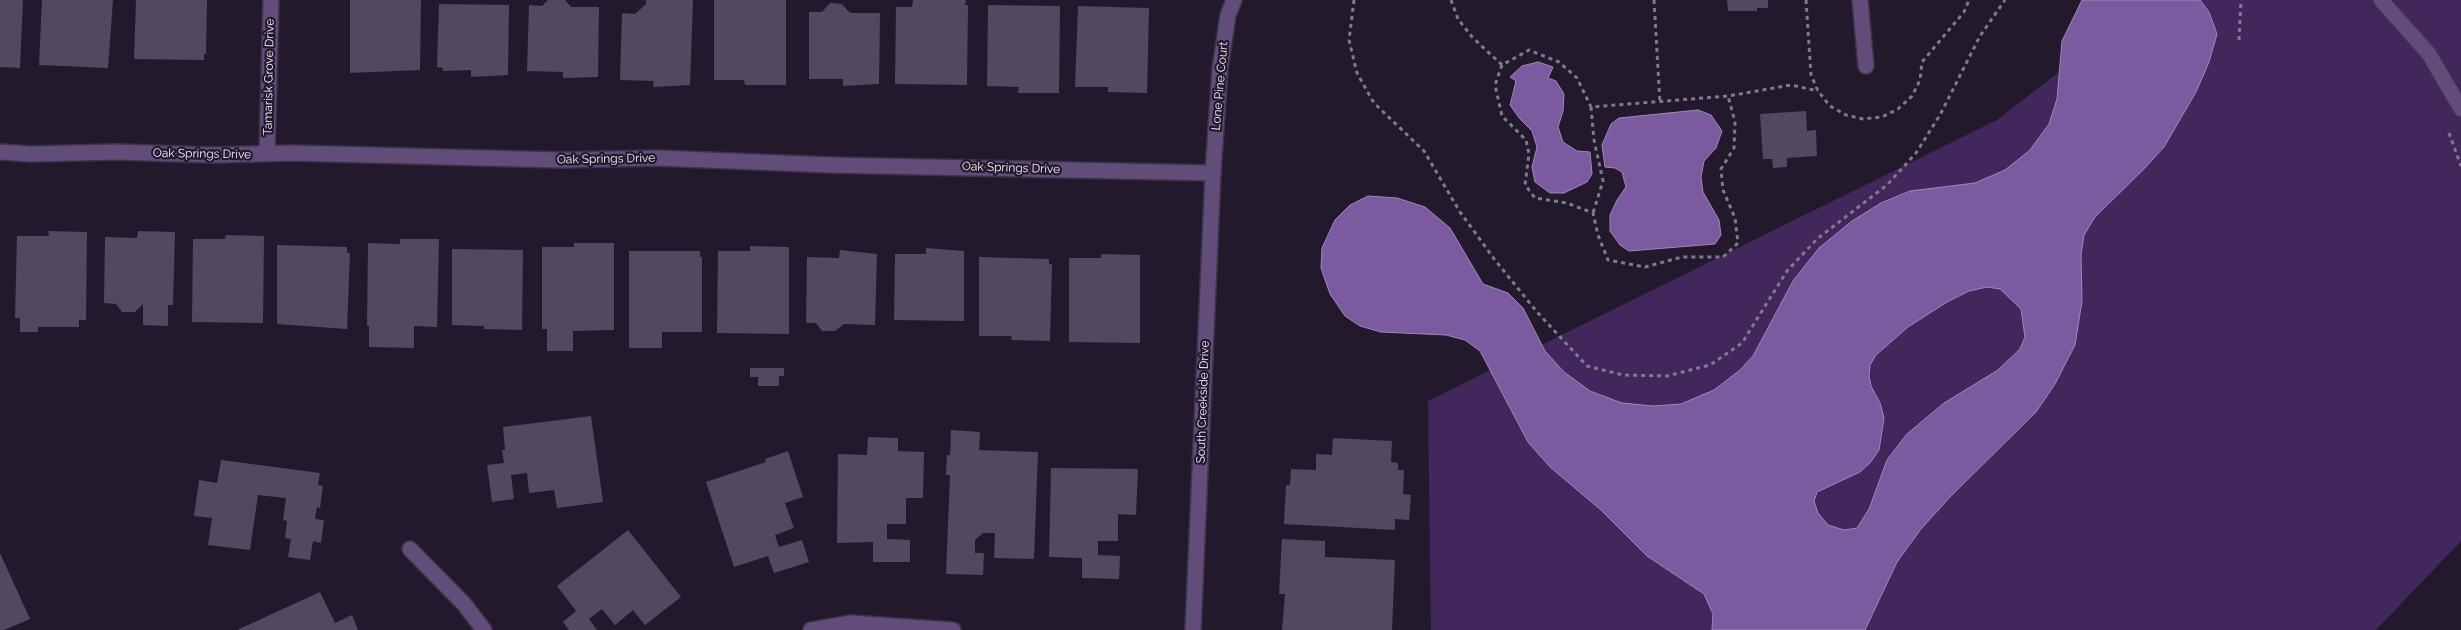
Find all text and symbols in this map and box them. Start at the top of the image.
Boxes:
street label: Tamarisk Grove Drive [261,19,277,135]
street label: Lone Pine Court [1209,41,1231,131]
street label: Oak Springs Drive [153,146,251,162]
street label: Oak Springs Drive [557,151,655,167]
street label: Oak Springs Drive [962,159,1060,177]
street label: South Creekside Drive [1194,340,1212,464]

